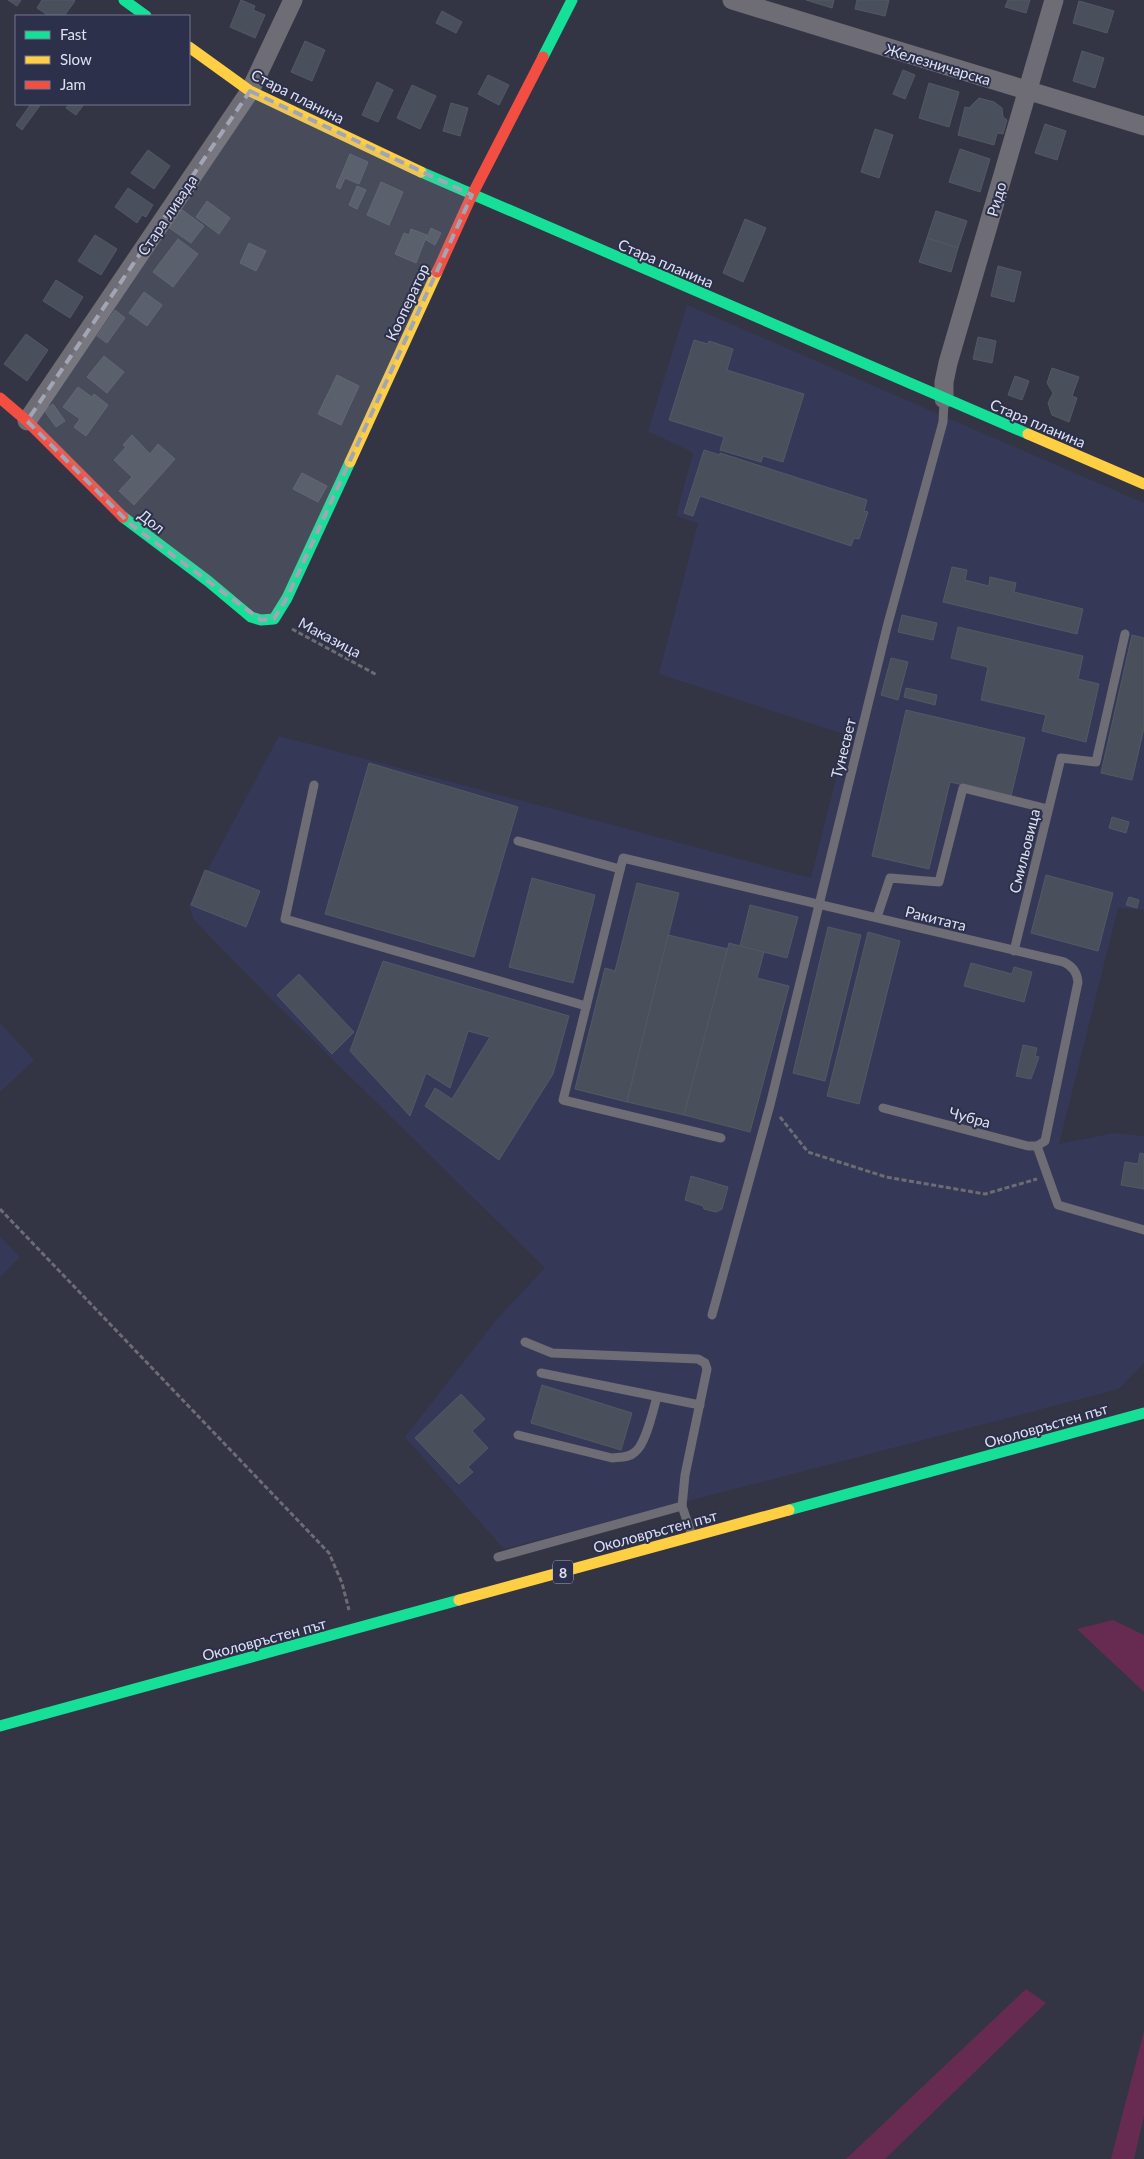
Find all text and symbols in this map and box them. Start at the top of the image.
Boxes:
legend [15,15,190,105]
text: Fast [60,25,87,43]
street label: Железничарска [883,39,993,89]
text: Slow [60,50,92,68]
street label: Стара планина [248,65,348,127]
text: Jam [60,75,86,93]
street label: Стара ливада [133,171,201,259]
street label: Ридо [983,180,1009,218]
street label: Стара планина [616,235,716,291]
street label: Кооператор [381,261,433,343]
street label: Стара планина [988,395,1088,451]
street label: Дол [135,505,169,537]
street label: Маказица [296,613,364,661]
street label: Тунесвет [827,716,859,780]
street label: Смильовица [1005,807,1043,895]
street label: Ракитата [904,902,968,934]
street label: Чубра [947,1103,993,1131]
street label: Околовръстен път [982,1399,1110,1451]
street label: Околовръстен път [591,1506,719,1556]
road number: 8 [553,1560,573,1584]
street label: Околовръстен път [200,1614,328,1664]

